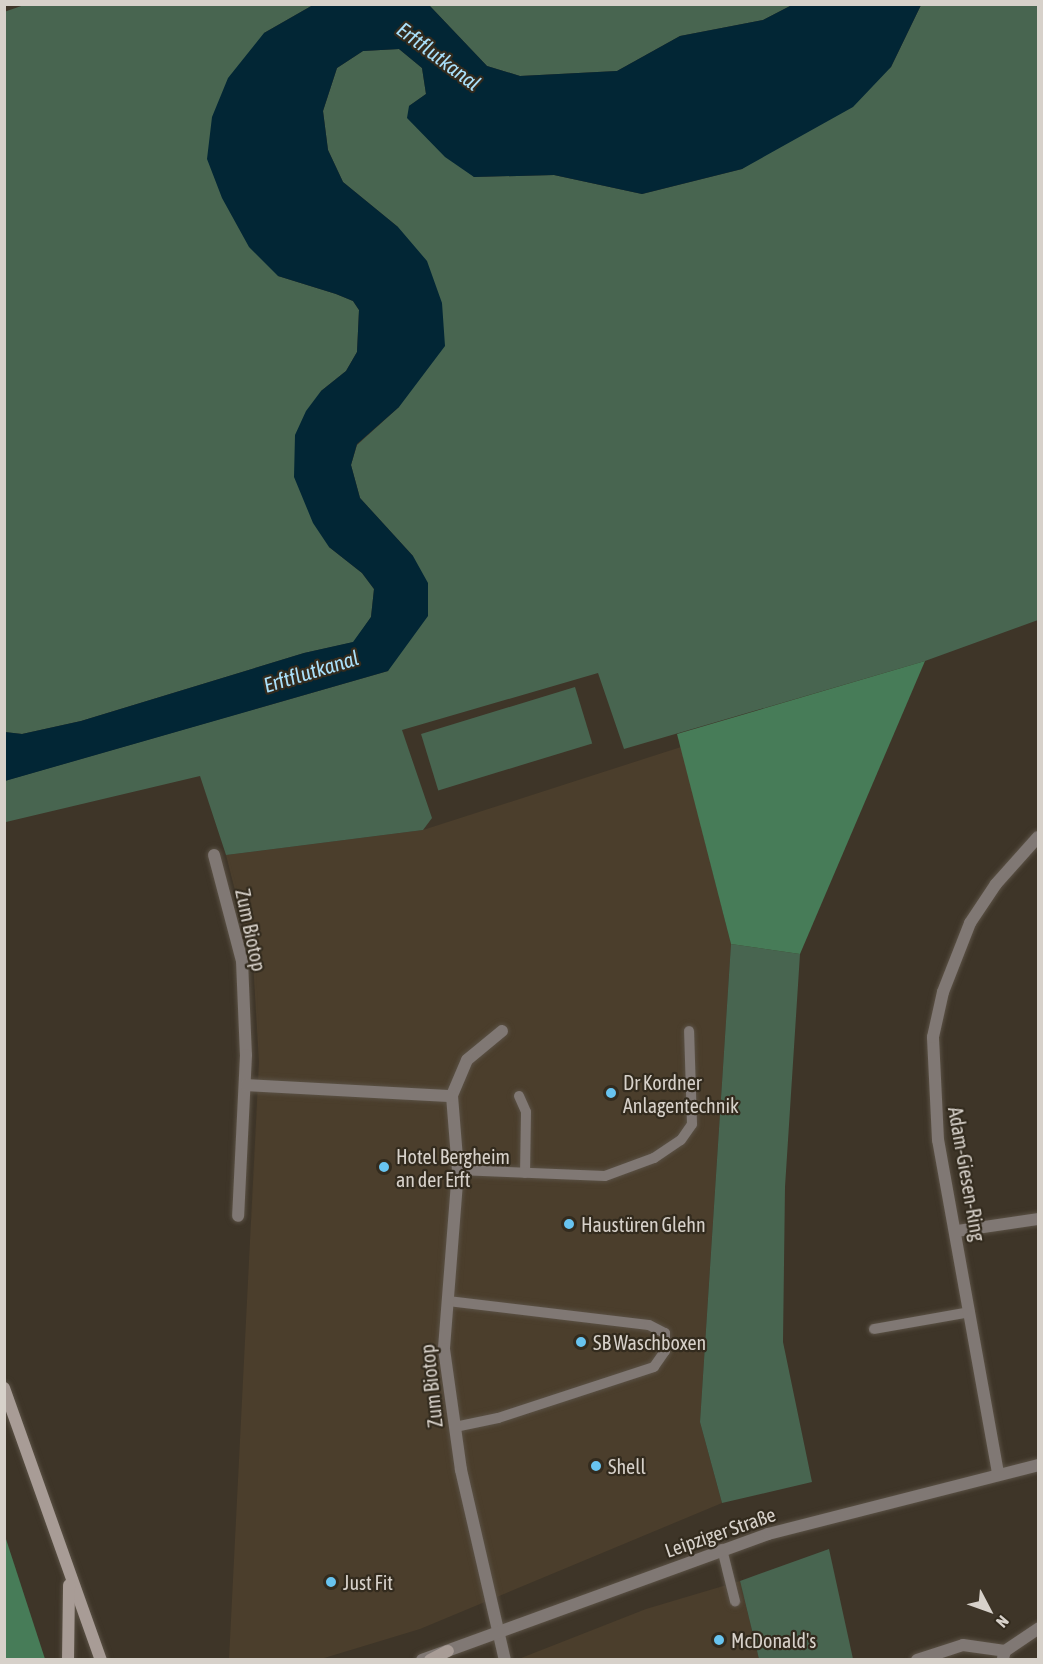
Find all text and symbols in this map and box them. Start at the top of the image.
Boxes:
water label: Erftflutkanal [392,16,486,96]
water label: Erftflutkanal [260,645,362,697]
street label: Zum Biotop [231,887,271,973]
place label: Dr Kordner Anlagentechnik [623,1070,739,1117]
marker: Dr Kordner Anlagentechnik [604,1086,618,1100]
street label: Adam-Giesen-Ring [943,1105,991,1243]
place label: Hotel Bergheim an der Erft [396,1144,510,1191]
marker: Hotel Bergheim an der Erft [377,1160,391,1174]
place label: Haustüren Glehn [581,1212,706,1236]
marker: Haustüren Glehn [562,1217,576,1231]
place label: SB Waschboxen [593,1330,706,1354]
marker: SB Waschboxen [574,1335,588,1349]
street label: Zum Biotop [415,1343,447,1429]
place label: Shell [608,1454,646,1478]
marker: Shell [589,1459,603,1473]
street label: Leipziger Straße [661,1502,779,1562]
place label: Just Fit [343,1570,393,1594]
marker: Just Fit [324,1575,338,1589]
north arrow [959,1580,1019,1640]
text: N [993,1612,1012,1631]
place label: McDonald's [731,1628,816,1652]
marker: McDonald's [712,1633,726,1647]

